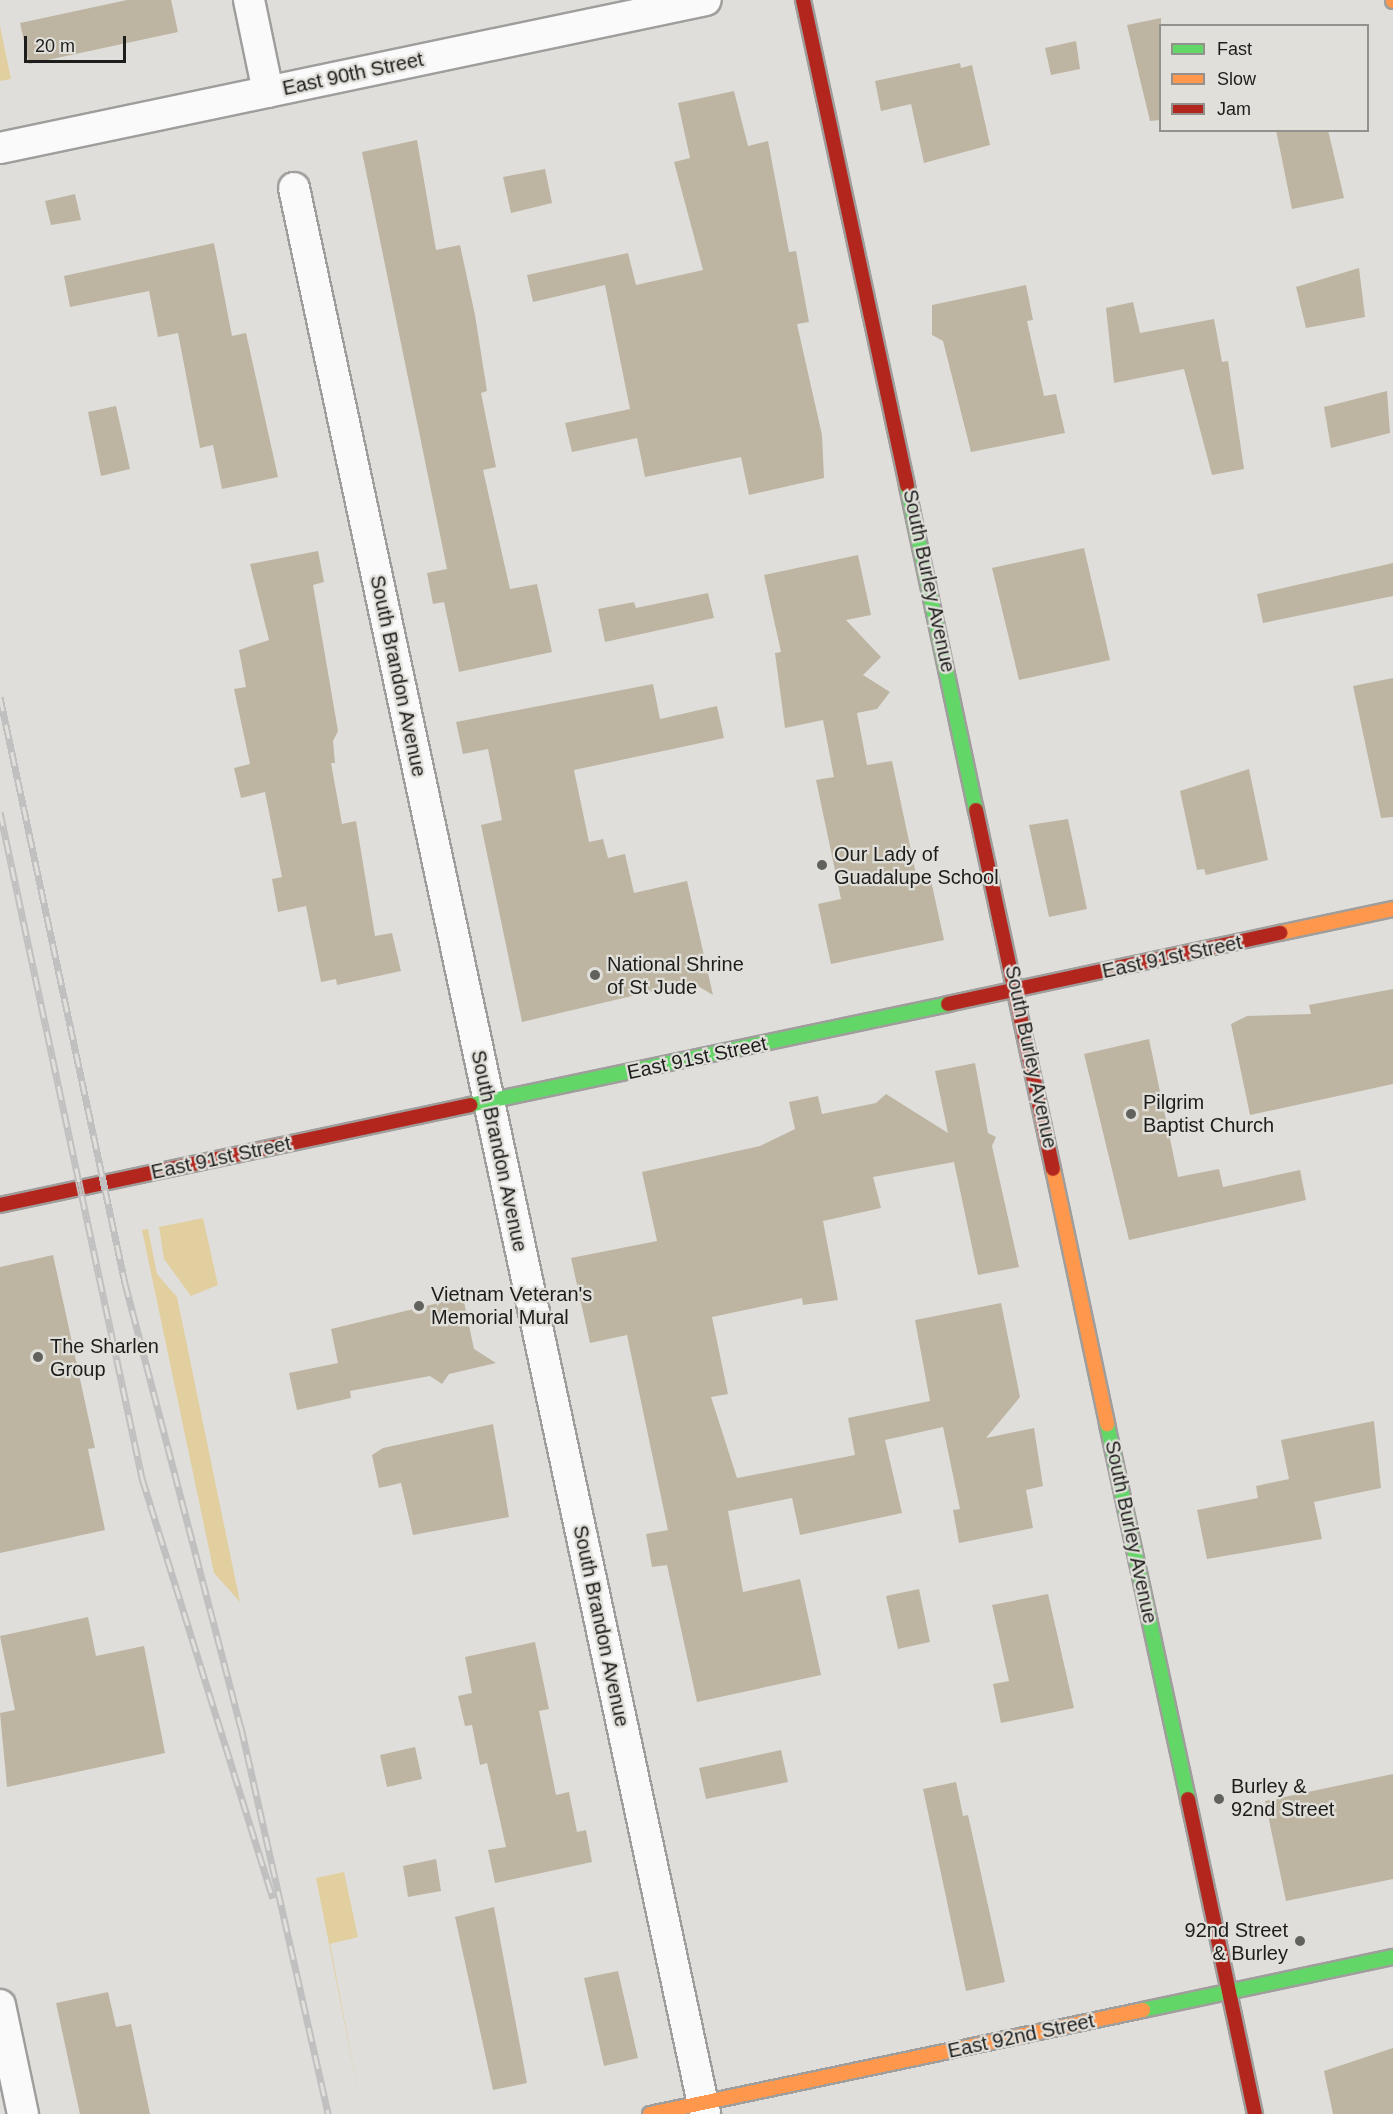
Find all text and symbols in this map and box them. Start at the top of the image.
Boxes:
scale bar [27,24,129,62]
legend [1159,24,1369,132]
text: 20 m [35,36,75,56]
text: Fast [1217,39,1252,59]
street label: East 90th Street [280,47,426,101]
text: Slow [1217,69,1256,89]
text: Jam [1217,99,1251,119]
street label: South Burley Avenue [898,487,960,675]
street label: South Brandon Avenue [365,573,431,779]
place label: Our Lady of Guadalupe School [834,842,999,889]
marker: Our Lady of Guadalupe School [815,858,829,872]
street label: East 91st Street [1100,930,1244,984]
place label: National Shrine of St Jude [607,952,744,999]
street label: South Burley Avenue [1000,963,1062,1151]
marker: National Shrine of St Jude [588,968,602,982]
street label: East 91st Street [625,1031,769,1085]
street label: South Brandon Avenue [466,1048,532,1254]
place label: Pilgrim Baptist Church [1143,1090,1274,1137]
marker: Pilgrim Baptist Church [1124,1107,1138,1121]
street label: East 91st Street [149,1131,293,1185]
place label: Vietnam Veteran's Memorial Mural [431,1282,592,1329]
marker: Vietnam Veteran's Memorial Mural [412,1299,426,1313]
place label: The Sharlen Group [50,1334,159,1381]
marker: The Sharlen Group [31,1350,45,1364]
street label: South Burley Avenue [1100,1438,1162,1626]
street label: South Brandon Avenue [568,1523,634,1729]
place label: Burley & 92nd Street [1231,1775,1334,1822]
marker: Burley & 92nd Street [1212,1792,1226,1806]
place label: 92nd Street & Burley [1185,1918,1288,1965]
marker: 92nd Street & Burley [1293,1934,1307,1948]
street label: East 92nd Street [946,2009,1096,2063]

